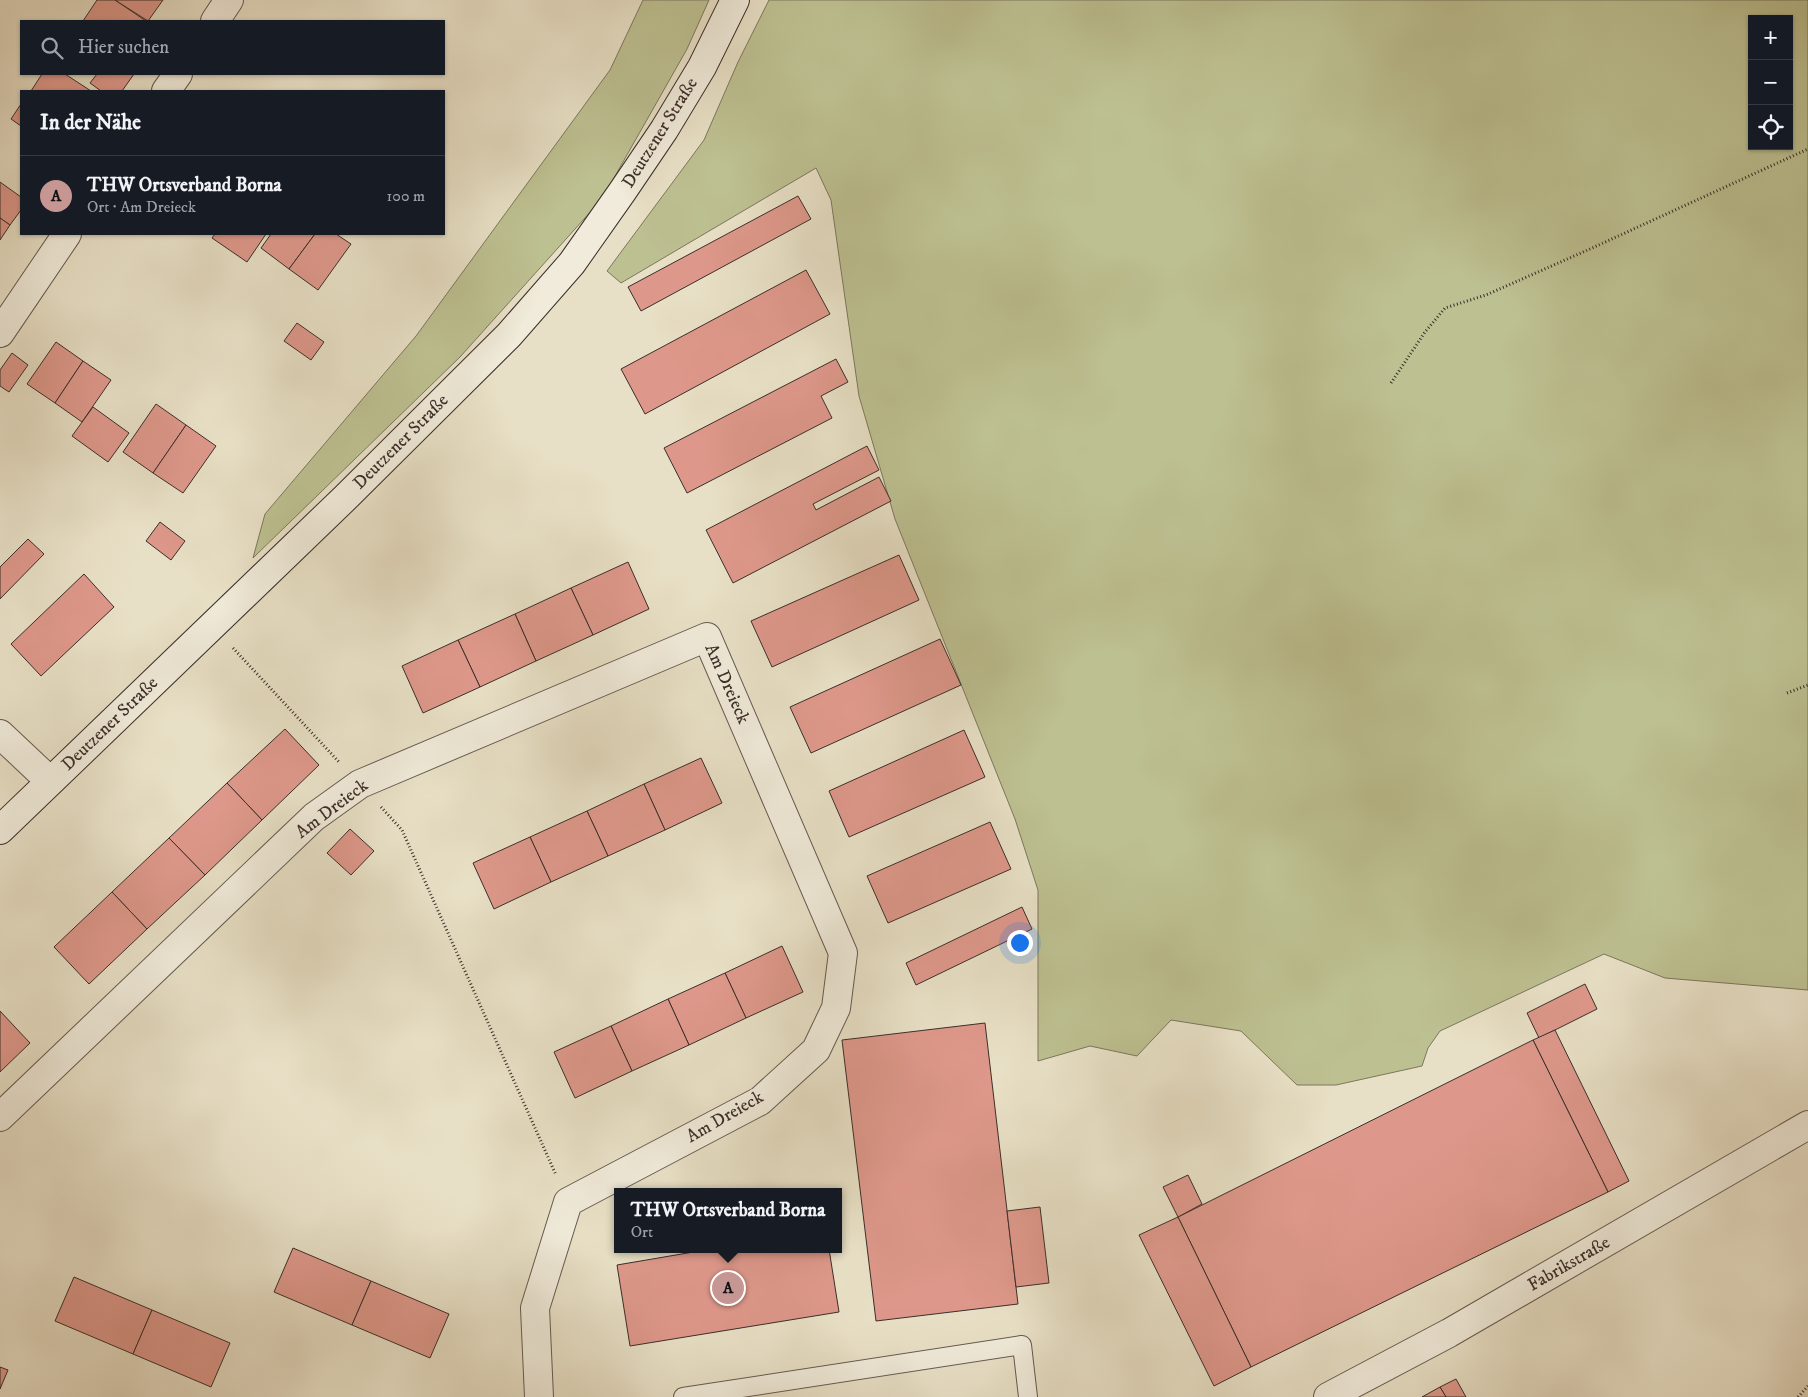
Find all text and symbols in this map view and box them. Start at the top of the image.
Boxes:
map controls [1748,15,1793,150]
button: + [1748,15,1793,60]
search box [20,20,445,75]
icon: search [38,34,66,62]
text: Hier suchen [78,36,169,59]
button: − [1748,60,1793,105]
street label: Deutzener Straße [617,74,703,192]
button: locate [1748,105,1793,150]
text: In der Nähe [40,110,141,136]
text: THW Ortsverband Borna [87,174,282,197]
text: A [51,186,61,206]
text: 100 m [387,186,425,206]
text: Ort · Am Dreieck [87,197,196,217]
street label: Deutzener Straße [349,390,453,494]
street label: Am Dreieck [700,641,754,727]
street label: Deutzener Straße [57,672,163,776]
street label: Am Dreieck [291,775,373,843]
your location [1007,930,1033,956]
street label: Am Dreieck [683,1086,767,1148]
popup [614,1188,842,1253]
text: THW Ortsverband Borna [631,1199,825,1222]
text: Ort [631,1222,653,1242]
street label: Fabrikstraße [1524,1232,1614,1296]
pin: A [712,1269,744,1307]

